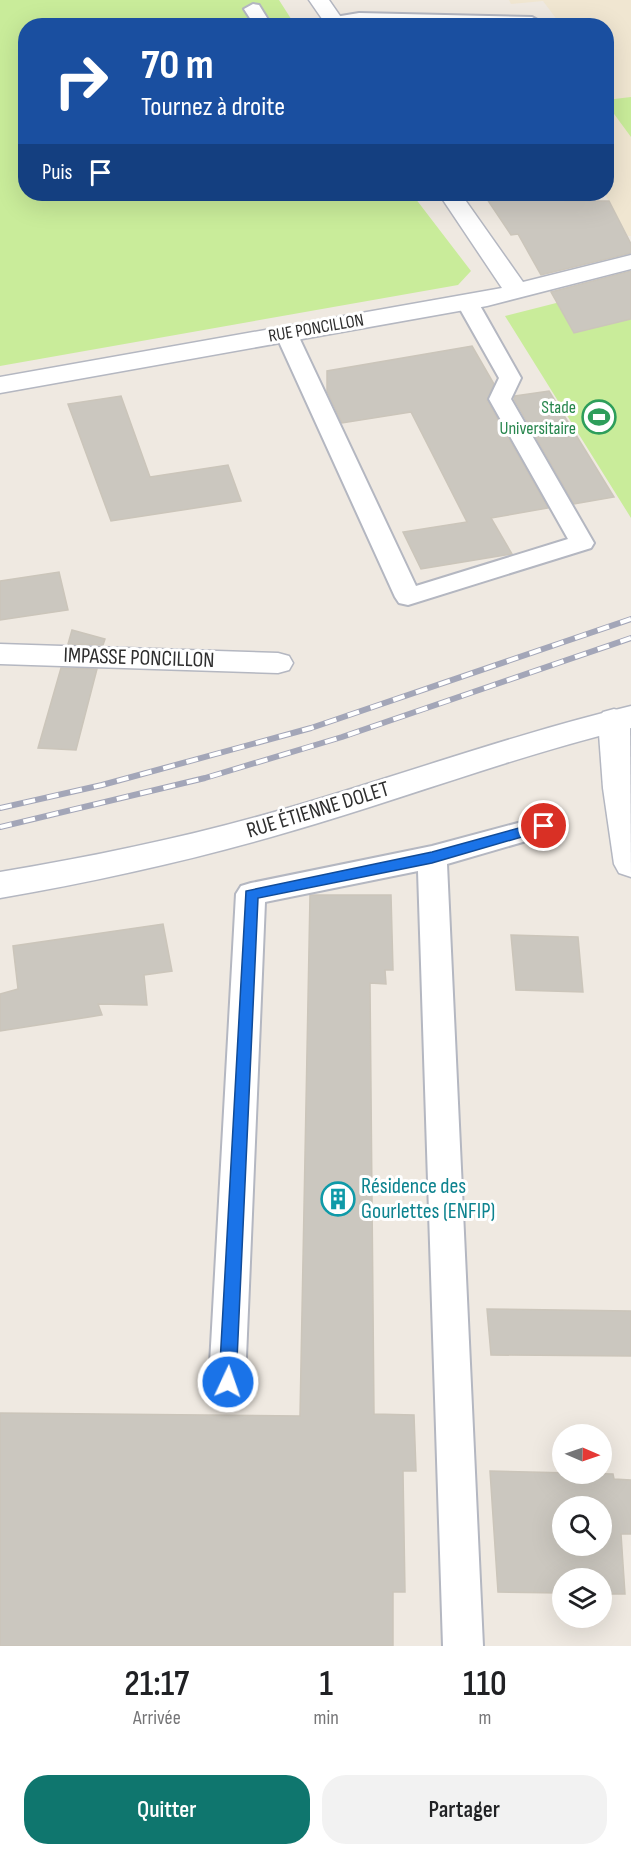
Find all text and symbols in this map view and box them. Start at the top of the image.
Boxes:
text: 70 m [141,40,214,91]
icon: right [42,42,120,120]
text: Tournez à droite [141,91,285,123]
icon: arrive [84,156,117,189]
text: Puis [42,159,72,186]
street label: RUE PONCILLON [267,309,365,347]
place label: Stade Universitaire [499,397,576,439]
sports icon: Stade Universitaire [581,399,617,435]
street label: IMPASSE PONCILLON [63,642,215,674]
street label: RUE ÉTIENNE DOLET [243,775,393,845]
pin [518,800,569,851]
icon: arrive [527,809,560,842]
place label: Résidence des Gourlettes (ENFIP) [361,1173,495,1225]
building icon: Résidence des Gourlettes (ENFIP) [320,1181,356,1217]
position arrow [196,1350,260,1414]
north arrow [552,1424,612,1484]
map controls [552,1424,612,1628]
button: search [552,1496,612,1556]
button: layers [552,1568,612,1628]
text: 21:17 [124,1663,189,1706]
text: 1 [319,1663,333,1706]
text: 110 [463,1663,507,1706]
text: Arrivée [133,1706,181,1730]
text: min [314,1706,339,1730]
text: m [478,1706,491,1730]
button: Quitter [24,1775,310,1844]
button: Partager [322,1775,607,1844]

